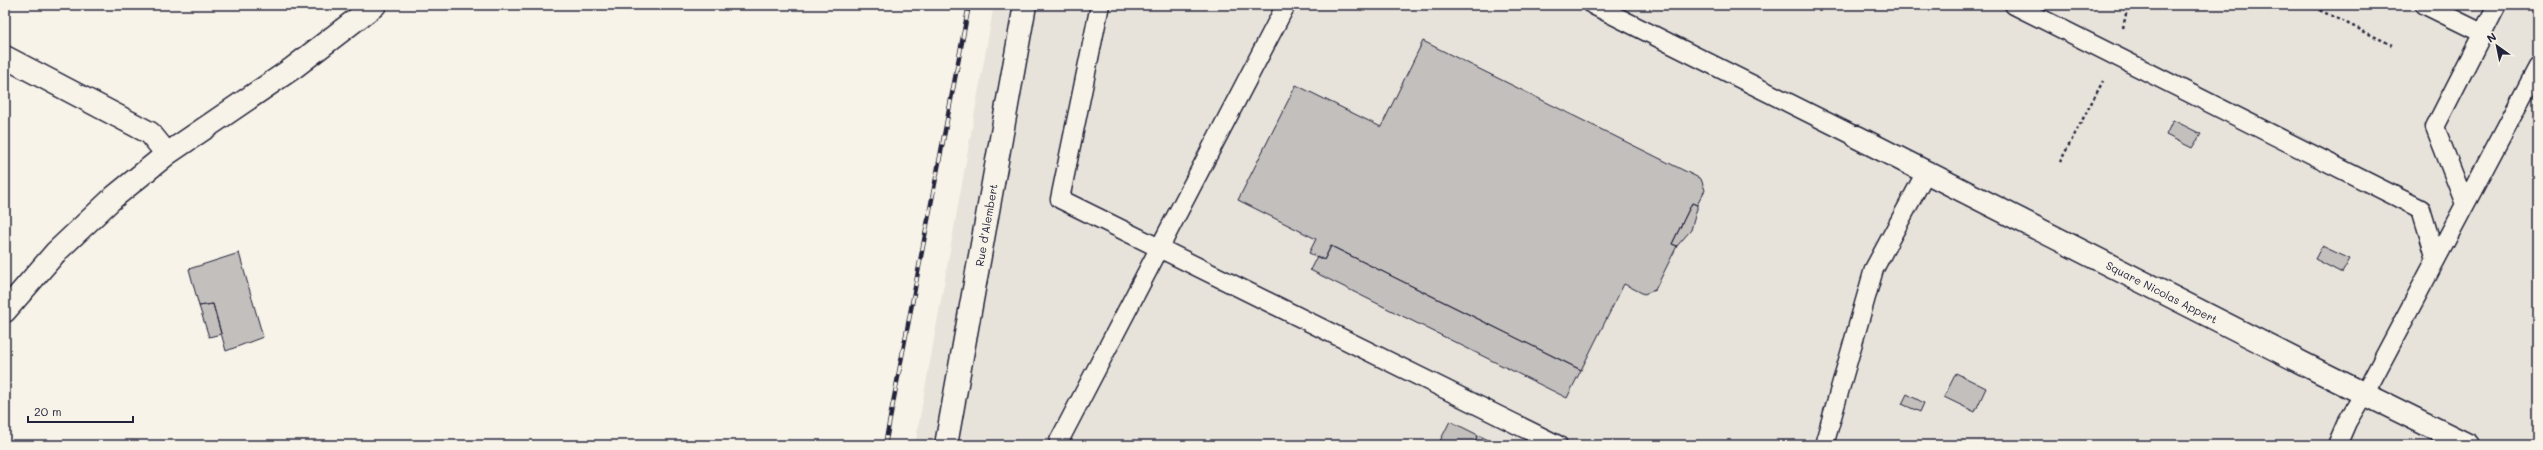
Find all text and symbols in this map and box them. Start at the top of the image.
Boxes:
north arrow [2477,26,2517,66]
text: N [2484,29,2499,46]
street label: Rue d’Alembert [971,182,1001,267]
street label: Square Nicolas Appert [2104,257,2220,327]
scale bar [28,398,133,424]
text: 20 m [34,403,62,419]

